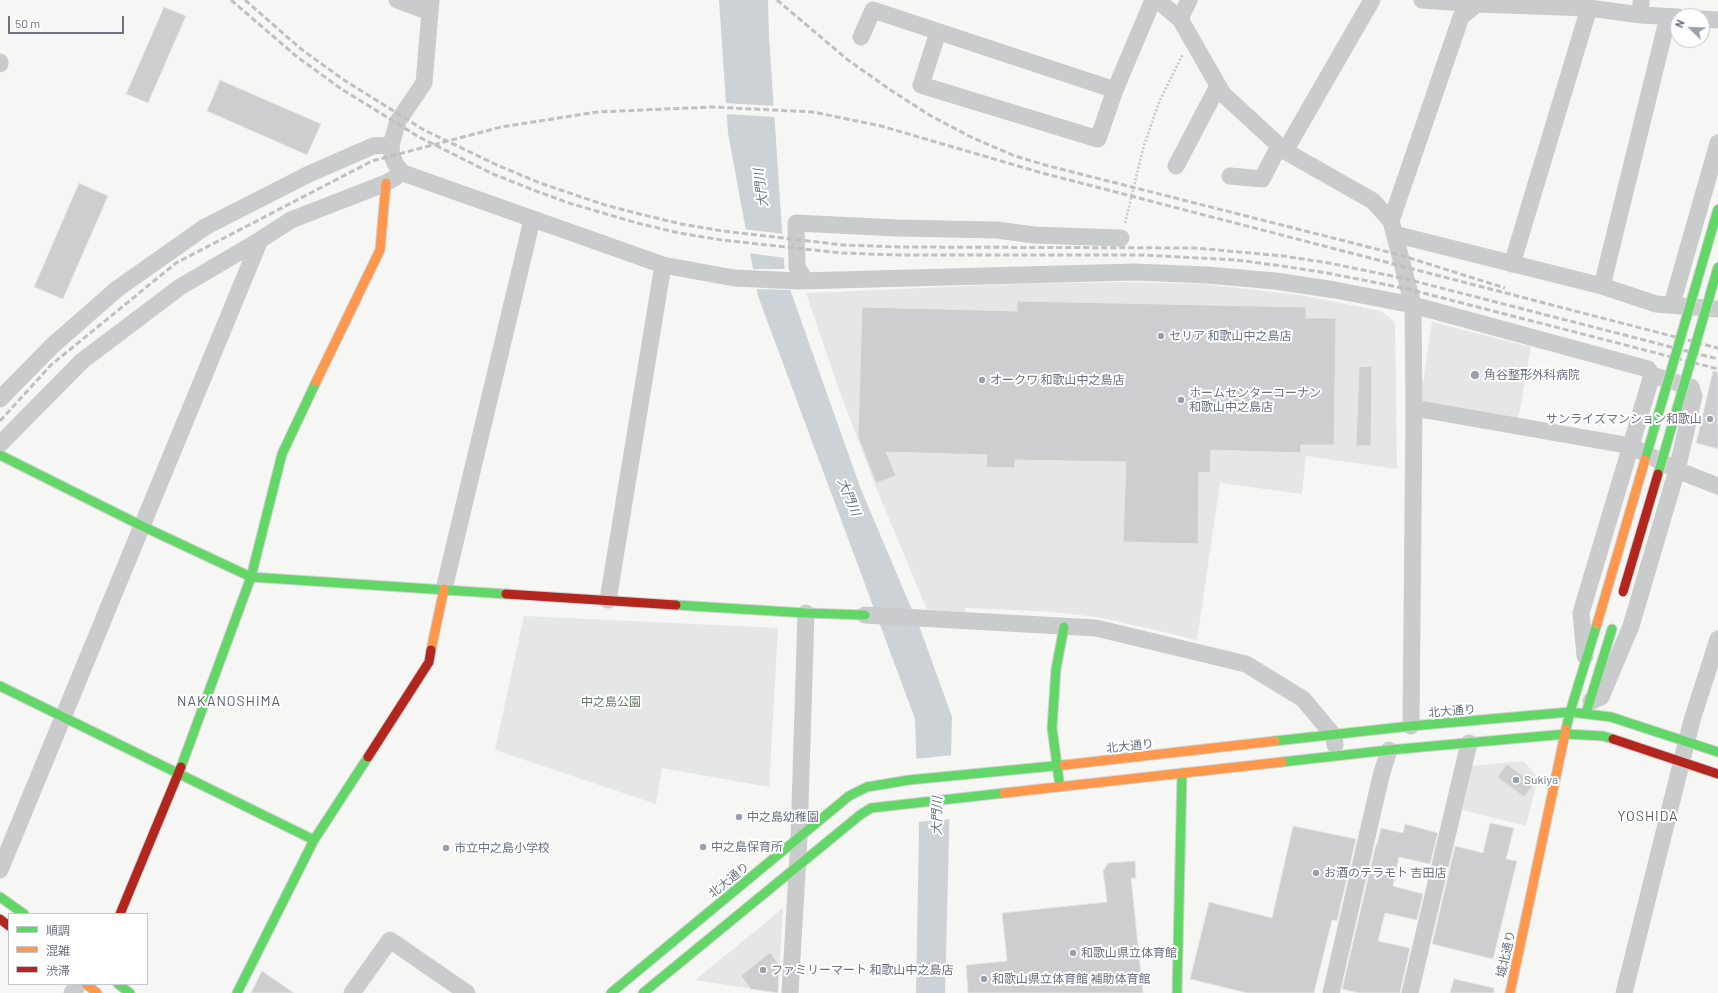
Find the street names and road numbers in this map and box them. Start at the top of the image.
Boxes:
street label: 北大通り [1427,702,1477,720]
street label: 北大通り [1105,736,1155,756]
street label: 北大通り [706,859,752,901]
street label: 城北通り [1494,929,1518,979]

